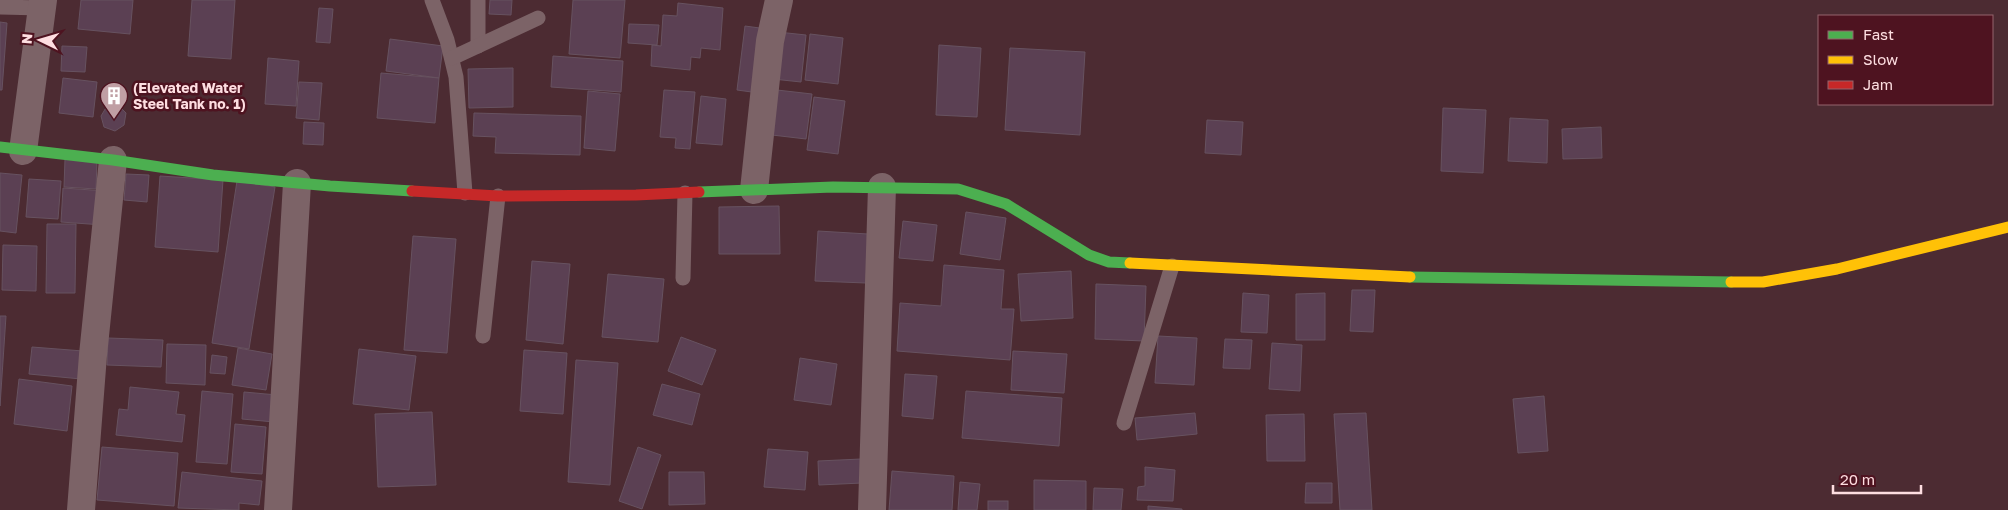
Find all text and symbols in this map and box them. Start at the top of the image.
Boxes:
north arrow [15,15,65,65]
legend [1818,15,1993,105]
text: Fast [1863,25,1894,43]
text: N [18,33,35,45]
text: Slow [1863,50,1898,68]
text: Jam [1863,75,1893,93]
place label: (Elevated Water Steel Tank no. 1) [133,79,246,112]
building icon: (Elevated Water Steel Tank no. 1) [99,81,129,120]
scale bar [1833,462,1920,494]
text: 20 m [1840,470,1875,488]

